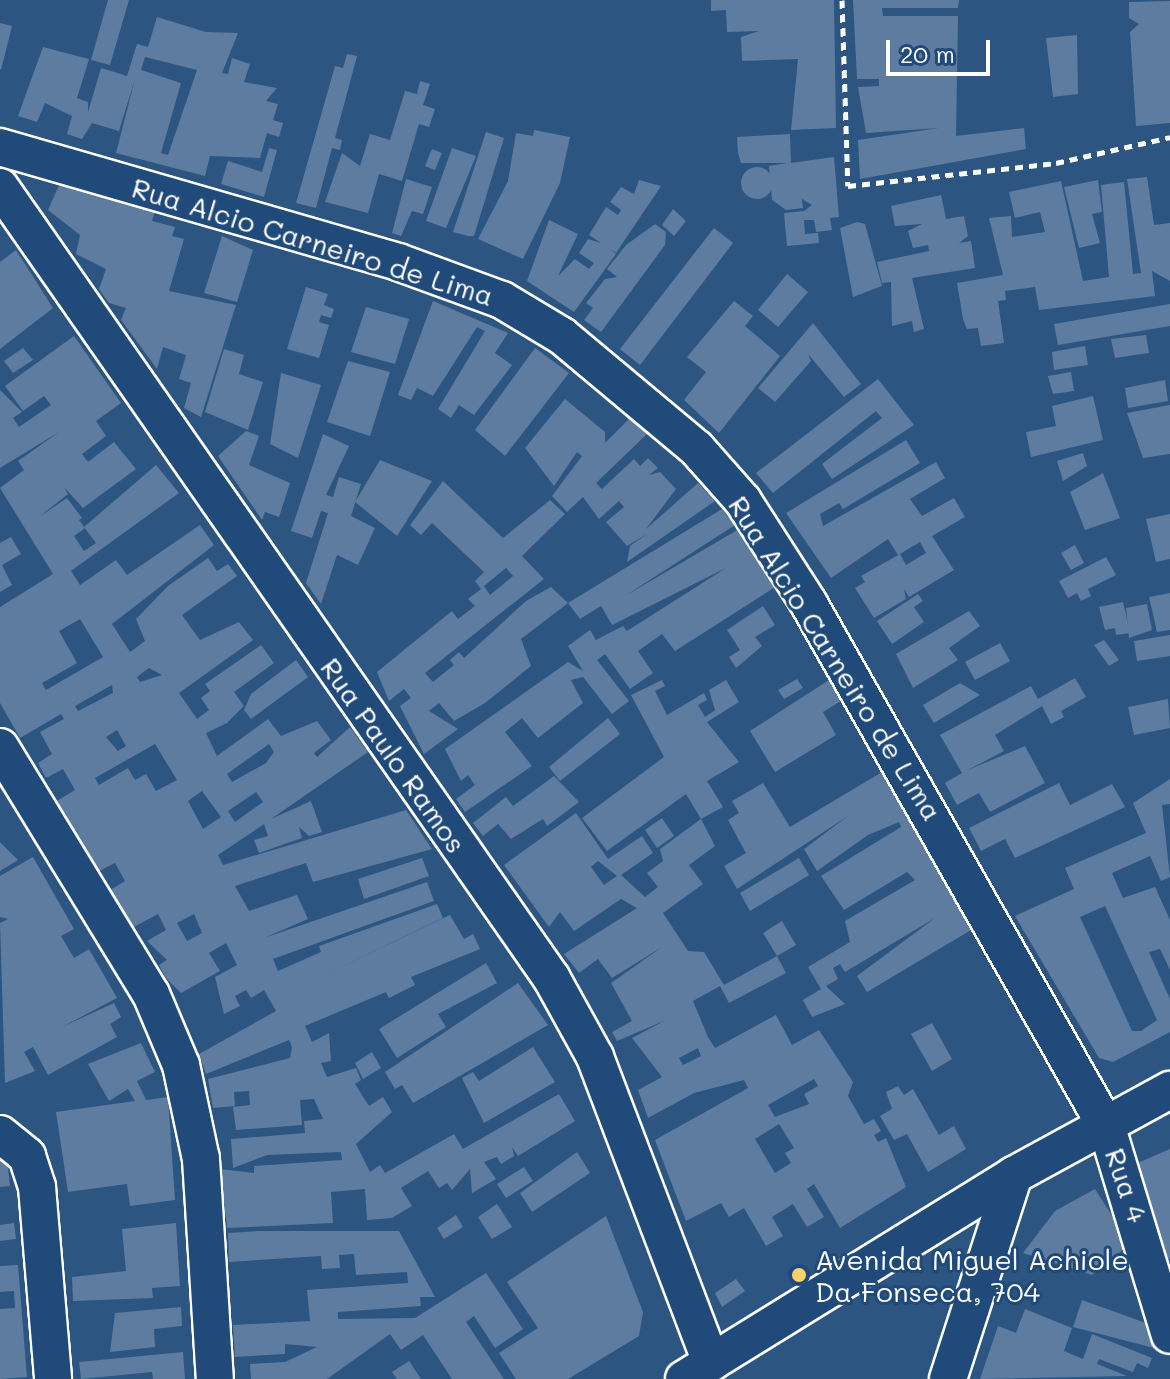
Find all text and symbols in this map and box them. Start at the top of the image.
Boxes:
scale bar [890,24,994,74]
text: 20 m [900,38,955,69]
street label: Rua Alcio Carneiro de Lima [128,170,498,312]
street label: Rua Alcio Carneiro de Lima [722,490,950,826]
street label: Rua Paulo Ramos [314,651,474,859]
street label: Rua 4 [1099,1144,1155,1226]
place label: Avenida Miguel Achiole Da Fonseca, 704 [815,1242,1129,1308]
marker: Avenida Miguel Achiole Da Fonseca, 704 [790,1266,808,1284]

